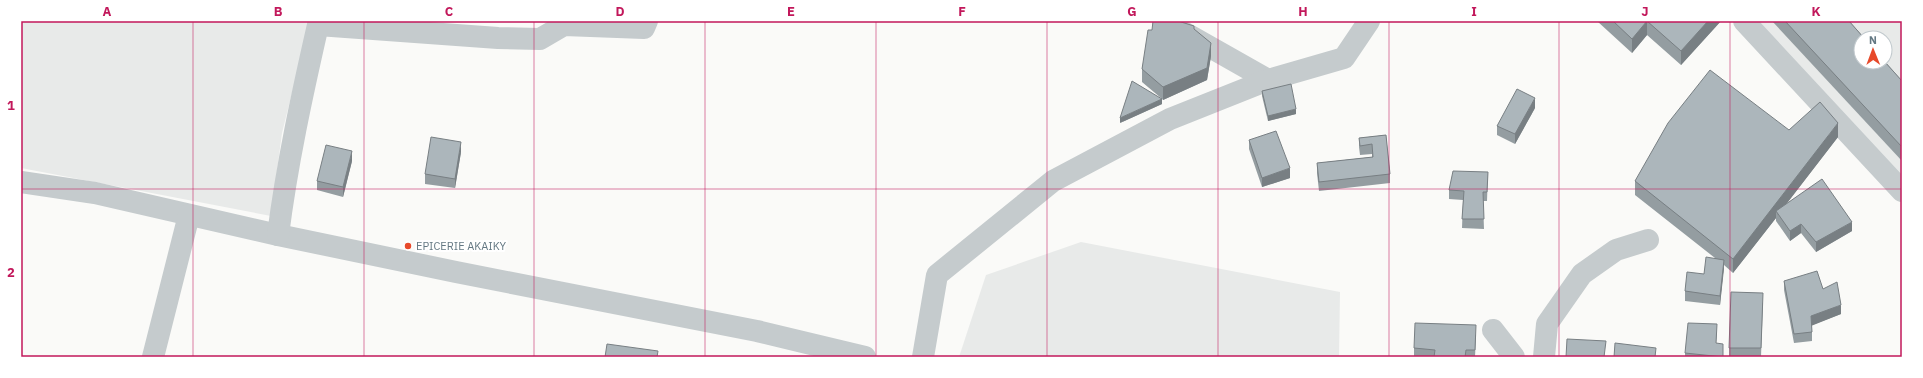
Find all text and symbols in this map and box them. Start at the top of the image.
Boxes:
text: A [103,3,112,20]
text: B [274,3,283,20]
text: C [445,3,454,20]
text: D [615,3,625,20]
text: E [787,3,795,20]
text: F [958,3,966,20]
text: G [1127,3,1137,20]
text: H [1298,3,1308,20]
text: I [1471,3,1477,20]
text: J [1641,3,1649,20]
text: K [1811,3,1821,20]
north arrow [1853,30,1893,70]
text: N [1869,33,1877,47]
text: 1 [7,97,15,114]
place label: EPICERIE AKAIKY [416,239,506,253]
marker: EPICERIE AKAIKY [403,241,413,251]
text: 2 [7,264,15,281]

